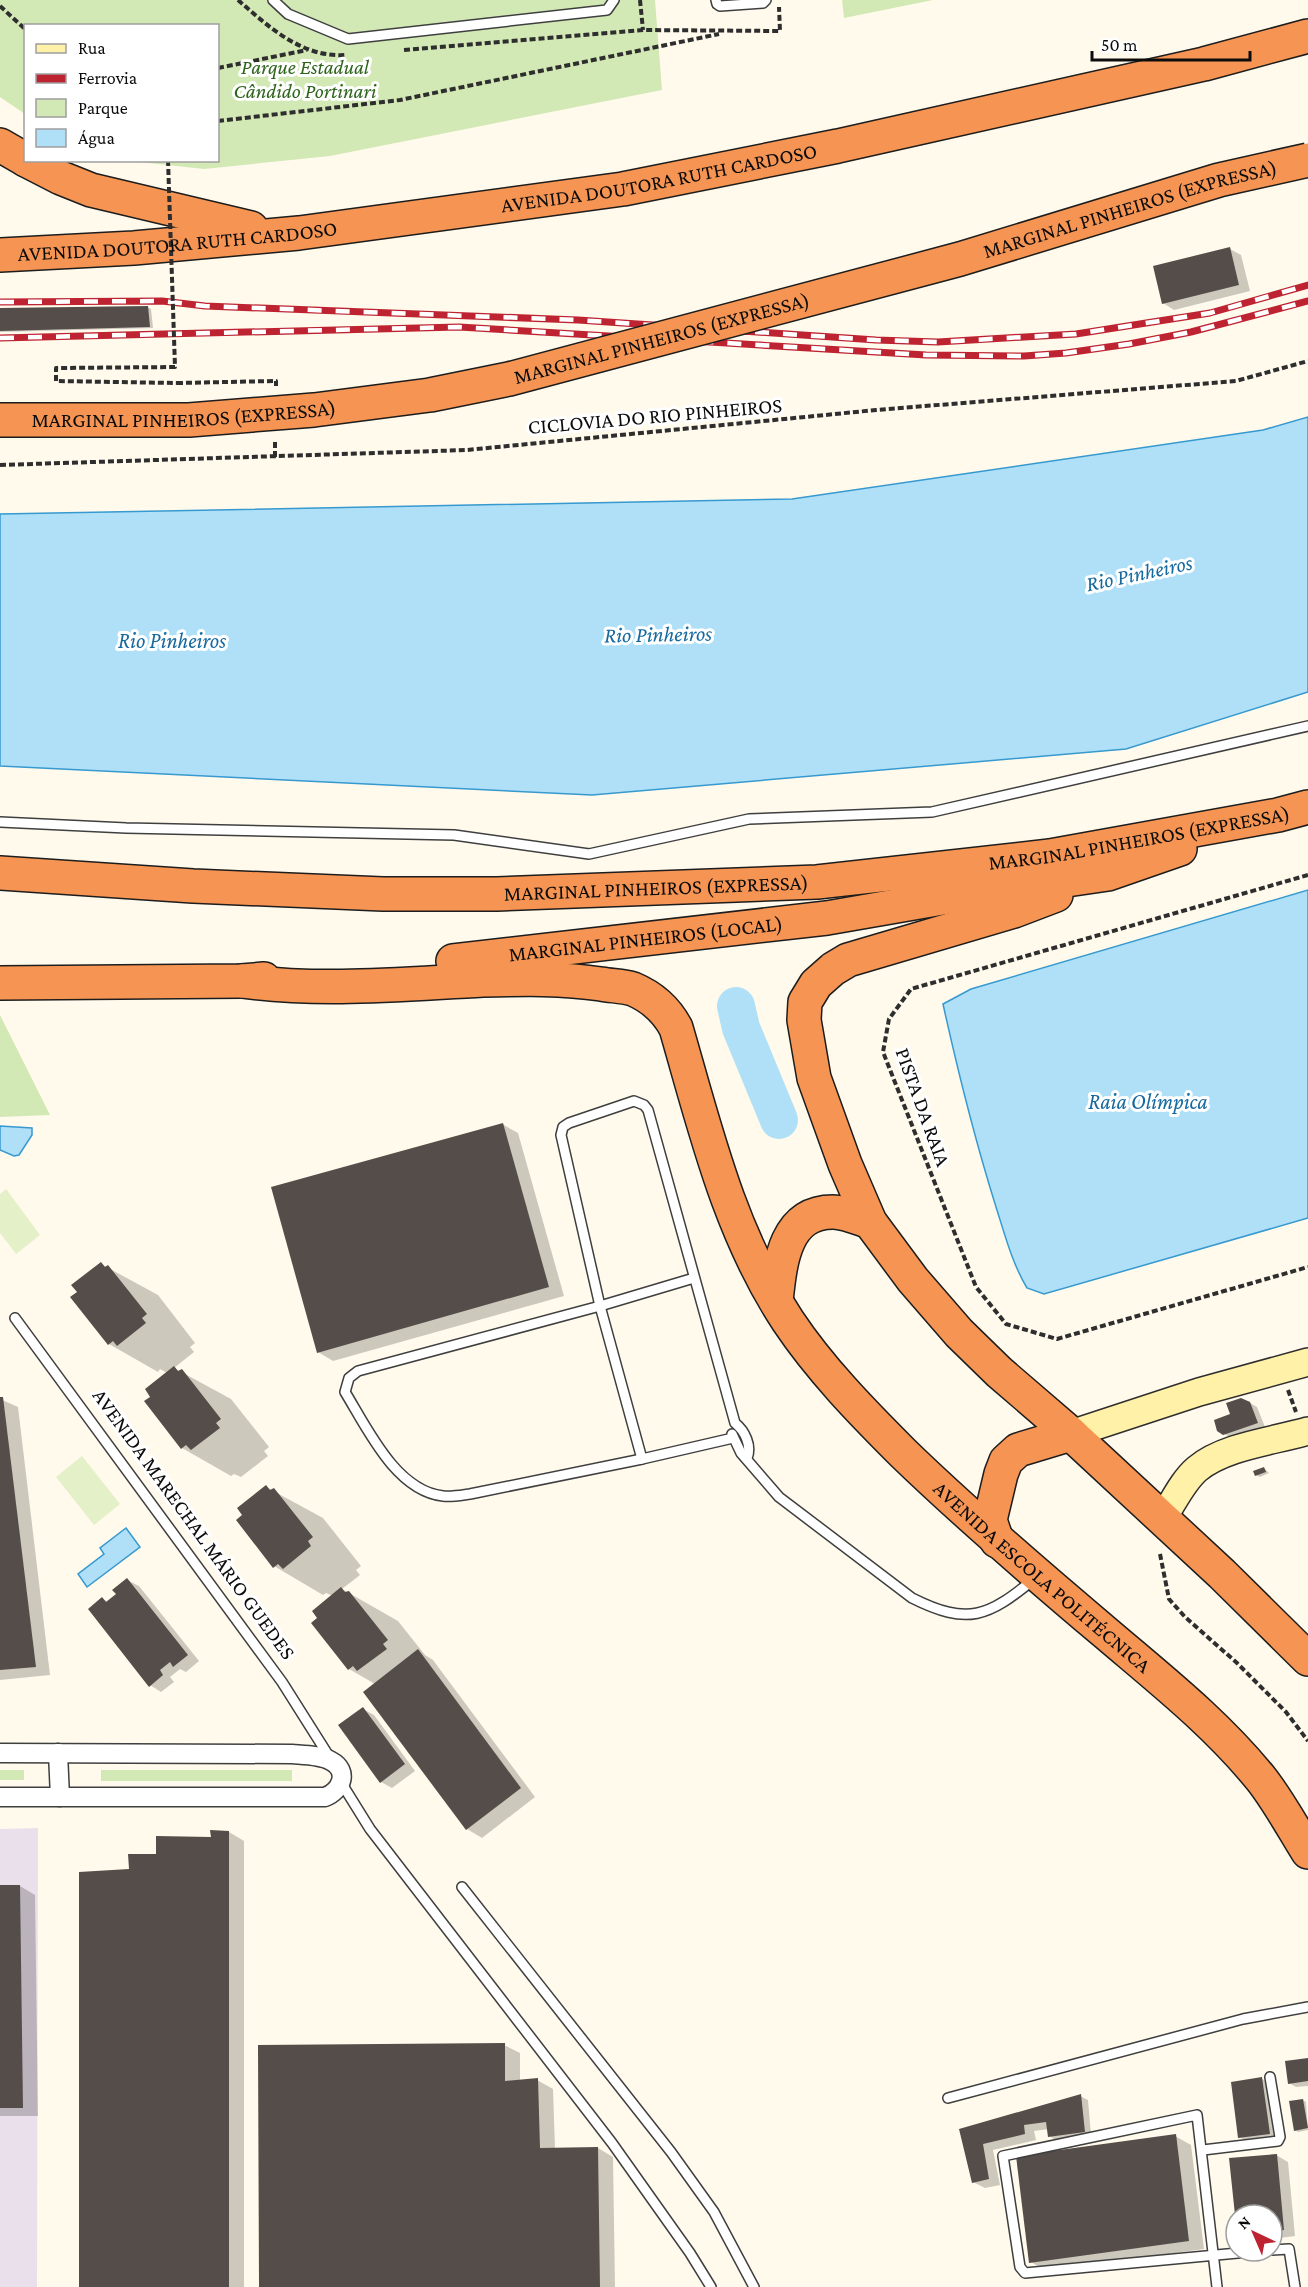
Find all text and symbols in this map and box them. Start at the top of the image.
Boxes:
legend [24,24,219,162]
scale bar [1092,24,1250,62]
text: 50 m [1101,35,1138,55]
text: Rua [78,38,106,58]
park label: Parque Estadual Cândido Portinari [234,55,377,103]
text: Ferrovia [78,68,137,88]
text: Parque [78,98,128,118]
text: Água [78,128,115,148]
street label: AVENIDA DOUTORA RUTH CARDOSO [499,138,819,217]
street label: MARGINAL PINHEIROS (EXPRESSA) [980,155,1279,263]
street label: AVENIDA DOUTORA RUTH CARDOSO [17,216,339,266]
street label: MARGINAL PINHEIROS (EXPRESSA) [511,288,812,389]
street label: CICLOVIA DO RIO PINHEIROS [527,393,783,439]
street label: MARGINAL PINHEIROS (EXPRESSA) [31,395,338,432]
water label: Rio Pinheiros [1084,550,1195,596]
water label: Rio Pinheiros [604,621,712,647]
water label: Rio Pinheiros [118,628,226,653]
street label: MARGINAL PINHEIROS (EXPRESSA) [987,800,1292,875]
street label: MARGINAL PINHEIROS (EXPRESSA) [503,870,809,906]
street label: MARGINAL PINHEIROS (LOCAL) [507,911,784,967]
street label: PISTA DA RAIA [890,1045,956,1170]
water label: Raia Olímpica [1088,1089,1208,1114]
street label: AVENIDA MARECHAL MÁRIO GUEDES [88,1384,300,1664]
street label: AVENIDA ESCOLA POLITÉCNICA [929,1476,1156,1678]
north arrow [1224,2203,1284,2263]
text: N [1234,2213,1254,2232]

